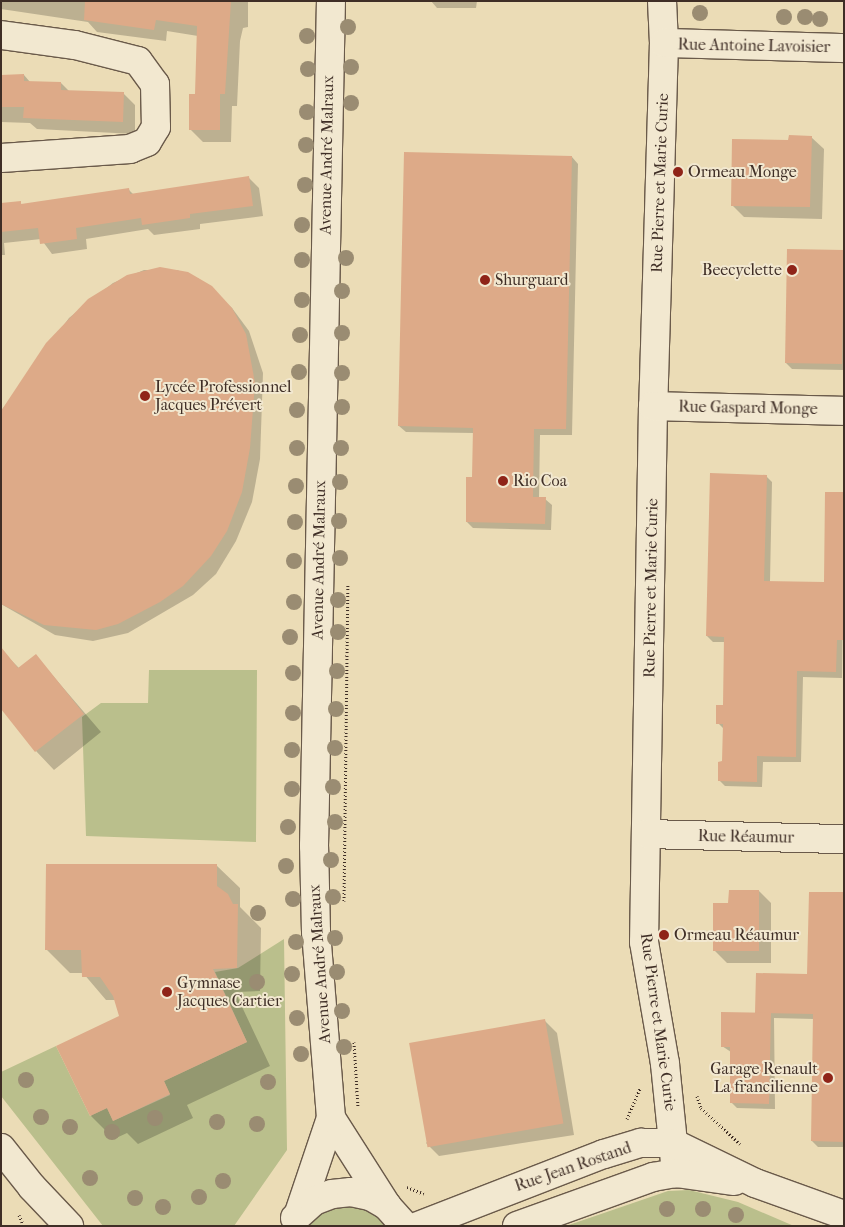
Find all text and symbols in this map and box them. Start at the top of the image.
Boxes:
street label: Rue Antoine Lavoisier [678,35,830,57]
street label: Avenue André Malraux [316,75,338,235]
street label: Rue Pierre et Marie Curie [647,93,673,273]
place label: Ormeau Monge [688,162,797,182]
marker: Ormeau Monge [672,166,684,178]
place label: Beecyclette [702,260,782,280]
marker: Beecyclette [786,264,798,276]
place label: Shurguard [495,270,568,290]
marker: Shurguard [479,274,491,286]
place label: Lycée Professionnel Jacques Prévert [155,377,291,415]
marker: Lycée Professionnel Jacques Prévert [139,390,151,402]
street label: Rue Gaspard Monge [678,397,818,419]
place label: Rio Coa [513,471,567,491]
marker: Rio Coa [497,475,509,487]
street label: Avenue André Malraux [308,480,330,640]
street label: Rue Pierre et Marie Curie [640,498,662,678]
street label: Rue Réaumur [698,827,794,847]
street label: Avenue André Malraux [305,884,335,1044]
place label: Ormeau Réaumur [674,925,799,945]
marker: Ormeau Réaumur [658,929,670,941]
street label: Rue Pierre et Marie Curie [636,932,680,1112]
place label: Gymnase Jacques Cartier [177,973,282,1011]
marker: Gymnase Jacques Cartier [161,986,173,998]
place label: Garage Renault La francilienne [710,1059,818,1097]
marker: Garage Renault La francilienne [822,1072,834,1084]
street label: Rue Jean Rostand [512,1138,634,1196]

